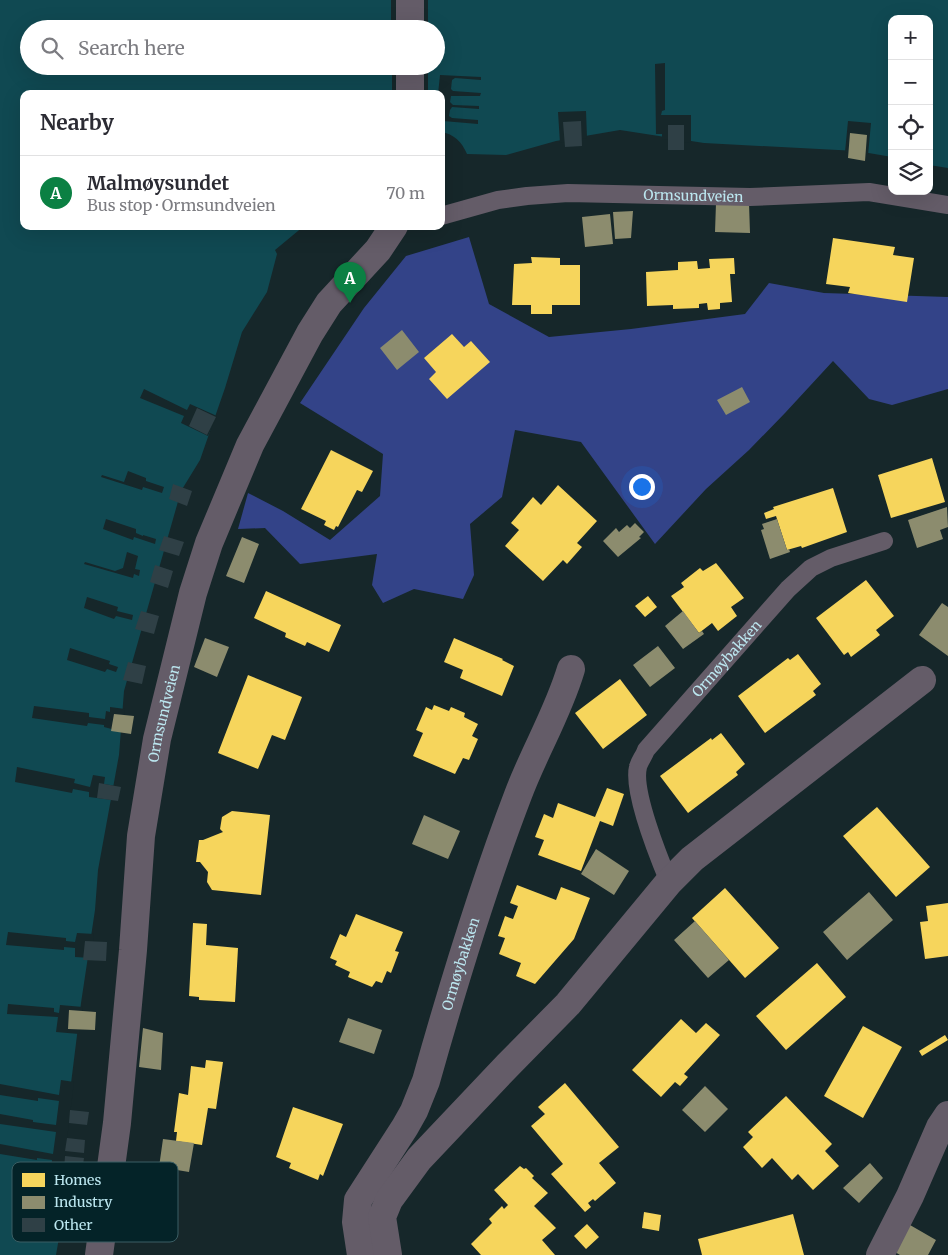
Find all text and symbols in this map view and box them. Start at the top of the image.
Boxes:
map controls [888,15,933,195]
button: + [888,15,933,60]
search box [20,20,445,75]
icon: search [38,34,66,62]
text: Search here [78,36,185,60]
button: − [888,60,933,105]
button: locate [888,105,933,150]
text: Nearby [40,109,114,136]
button: layers [888,150,933,195]
text: Malmøysundet [87,171,229,195]
text: A [50,183,62,203]
text: 70 m [386,183,425,203]
street label: Ormsundveien [643,186,743,206]
text: Bus stop · Ormsundveien [87,195,276,215]
pin: A [334,262,366,303]
your location [629,474,655,500]
street label: Ormøybakken [688,616,765,701]
street label: Ormsundveien [144,663,184,764]
street label: Ormøybakken [438,915,483,1013]
legend [12,1162,178,1242]
text: Homes [54,1171,101,1189]
text: Industry [54,1193,113,1211]
text: Other [54,1216,93,1234]

